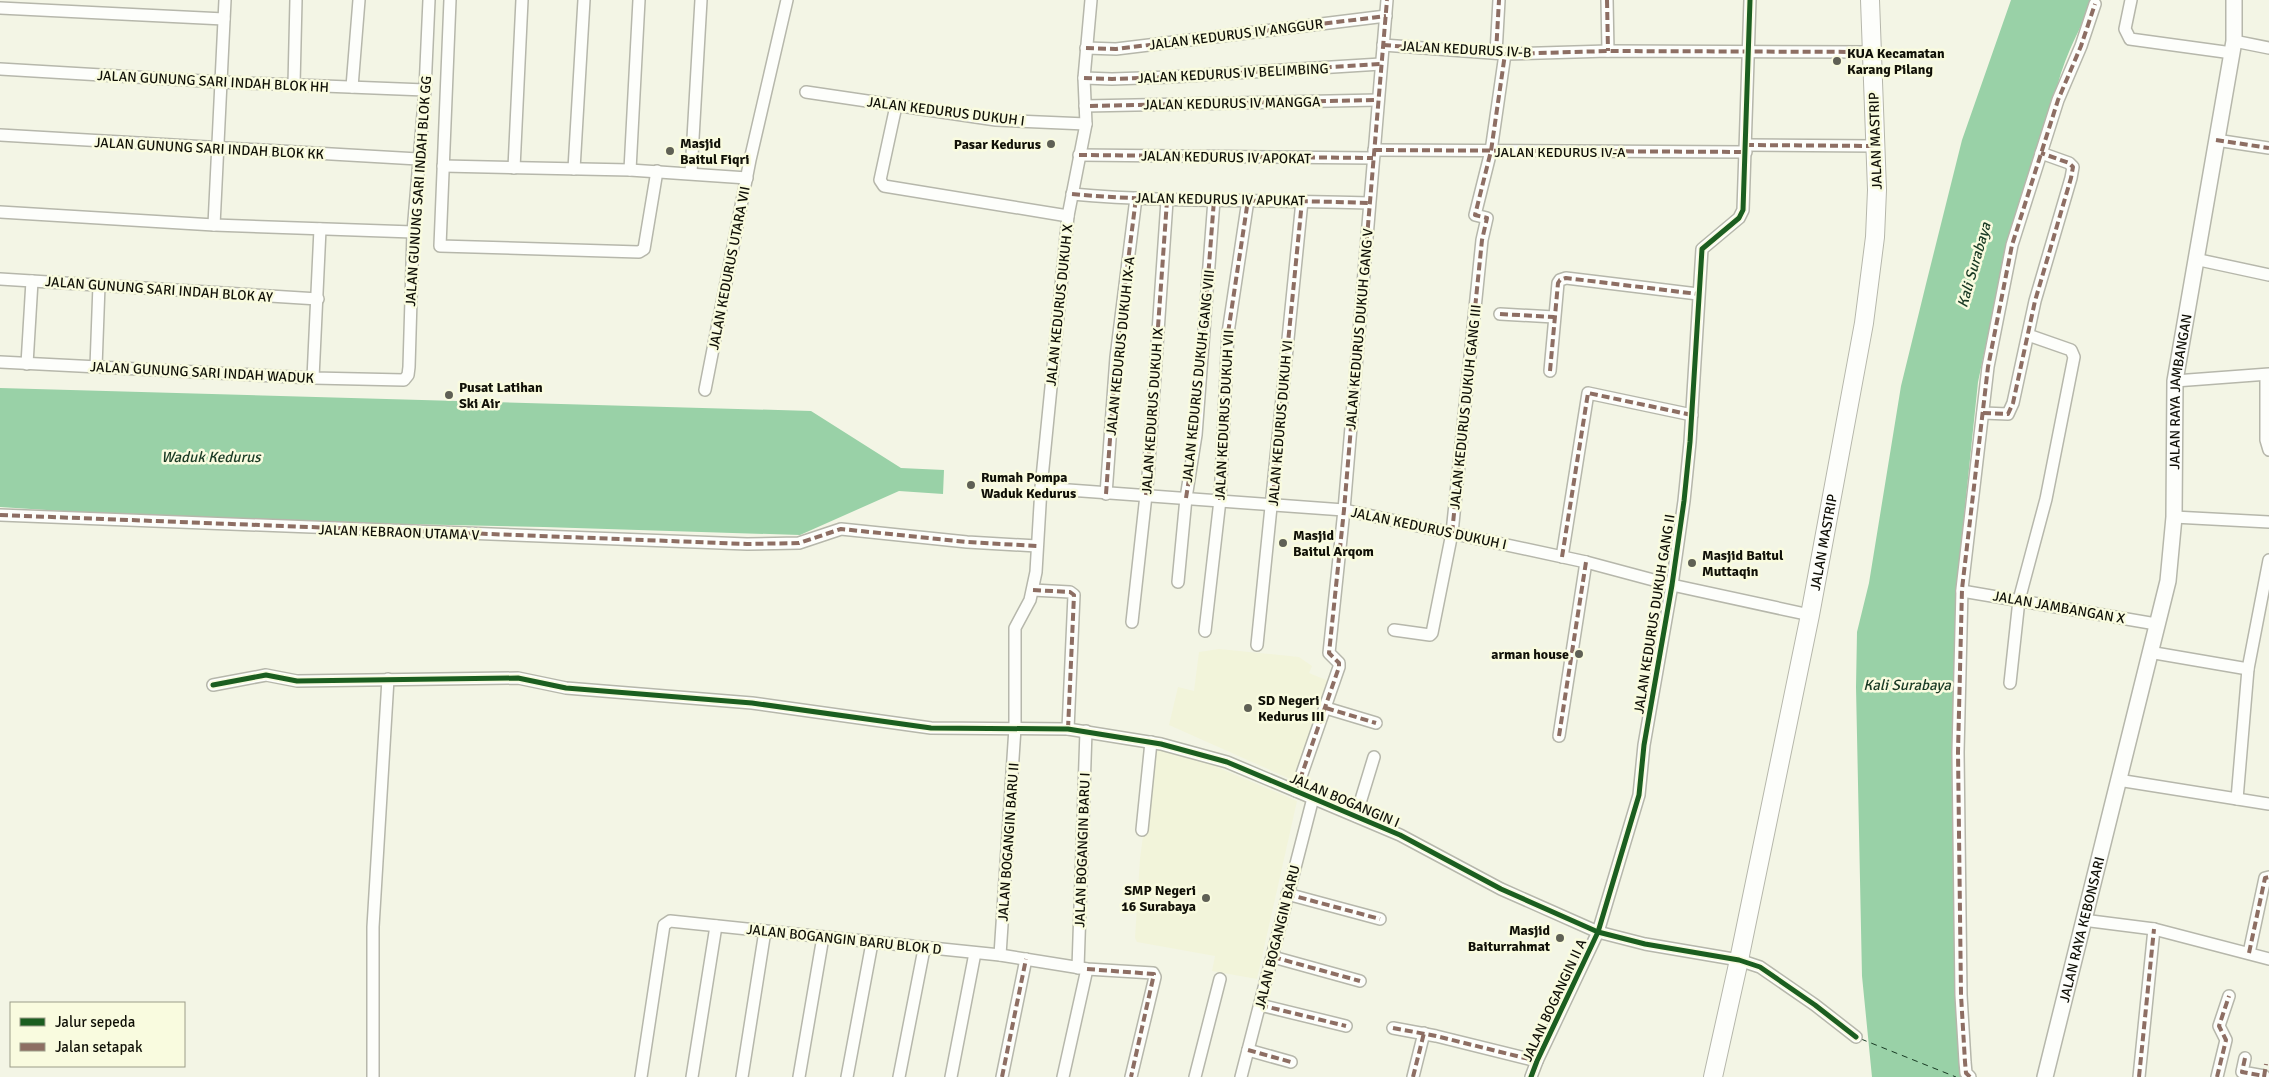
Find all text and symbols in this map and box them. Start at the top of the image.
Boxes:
street label: JALAN KEDURUS IV ANGGUR [1148,15,1324,54]
street label: JALAN KEDURUS IV-B [1400,38,1532,61]
place label: KUA Kecamatan Karang Pilang [1847,45,1945,78]
marker: KUA Kecamatan Karang Pilang [1831,55,1843,67]
street label: JALAN KEDURUS IV BELIMBING [1137,60,1329,87]
street label: JALAN GUNUNG SARI INDAH BLOK HH [97,67,329,96]
street label: JALAN GUNUNG SARI INDAH BLOK GG [402,75,435,307]
street label: JALAN MASTRIP [1865,92,1886,190]
street label: JALAN KEDURUS DUKUH I [866,93,1026,130]
street label: JALAN KEDURUS IV MANGGA [1143,93,1321,114]
street label: JALAN GUNUNG SARI INDAH BLOK KK [94,134,325,163]
place label: Masjid Baitul Fiqri [680,135,750,168]
place label: Pasar Kedurus [954,136,1041,153]
marker: Pasar Kedurus [1045,138,1057,150]
street label: JALAN KEDURUS IV-A [1494,144,1626,161]
marker: Masjid Baitul Fiqri [664,145,676,157]
street label: JALAN KEDURUS IV APOKAT [1141,148,1311,167]
street label: JALAN KEDURUS UTARA VII [705,185,754,351]
street label: JALAN KEDURUS IV APUKAT [1135,190,1305,209]
water label: Kali Surabaya [1953,220,1995,310]
street label: JALAN KEDURUS DUKUH X [1043,223,1076,387]
street label: JALAN KEDURUS DUKUH GANG V [1342,228,1377,430]
street label: JALAN KEDURUS DUKUH IX-A [1103,255,1138,436]
street label: JALAN KEDURUS DUKUH GANG VIII [1179,269,1218,483]
street label: JALAN GUNUNG SARI INDAH BLOK AY [45,273,273,306]
street label: JALAN KEDURUS DUKUH GANG III [1446,304,1485,510]
street label: JALAN RAYA JAMBANGAN [2166,313,2196,470]
street label: JALAN KEDURUS DUKUH IX [1138,327,1167,495]
street label: JALAN KEDURUS DUKUH VII [1212,329,1237,501]
street label: JALAN KEDURUS DUKUH VI [1265,339,1296,507]
street label: JALAN GUNUNG SARI INDAH WADUK [90,358,315,387]
place label: Pusat Latihan Ski Air [459,379,543,412]
marker: Pusat Latihan Ski Air [443,389,455,401]
water label: Waduk Kedurus [161,448,262,466]
place label: Rumah Pompa Waduk Kedurus [981,469,1076,502]
marker: Rumah Pompa Waduk Kedurus [965,479,977,491]
street label: JALAN MASTRIP [1807,493,1841,592]
street label: JALAN KEDURUS DUKUH I [1349,504,1508,553]
street label: JALAN KEDURUS DUKUH GANG II [1630,513,1679,715]
street label: JALAN KEBRAON UTAMA V [318,521,480,544]
place label: Masjid Baitul Arqom [1293,527,1374,560]
marker: Masjid Baitul Arqom [1277,537,1289,549]
place label: Masjid Baitul Muttaqin [1702,547,1784,580]
marker: Masjid Baitul Muttaqin [1686,557,1698,569]
street label: JALAN JAMBANGAN X [1992,588,2126,627]
place label: arman house [1491,646,1569,663]
marker: arman house [1573,648,1585,660]
water label: Kali Surabaya [1863,676,1951,694]
place label: SD Negeri Kedurus III [1258,692,1324,725]
marker: SD Negeri Kedurus III [1242,702,1254,714]
street label: JALAN BOGANGIN BARU II [994,762,1023,922]
street label: JALAN BOGANGIN I [1287,770,1402,831]
street label: JALAN BOGANGIN BARU I [1071,772,1094,928]
street label: JALAN RAYA KEBONSARI [2056,855,2108,1004]
street label: JALAN BOGANGIN BARU [1251,863,1304,1011]
place label: SMP Negeri 16 Surabaya [1121,882,1196,915]
marker: SMP Negeri 16 Surabaya [1200,892,1212,904]
street label: JALAN BOGANGIN BARU BLOK D [746,921,942,958]
place label: Masjid Baiturrahmat [1468,922,1551,955]
marker: Masjid Baiturrahmat [1554,932,1566,944]
street label: JALAN BOGANGIN II A [1519,936,1590,1064]
legend [10,1002,185,1067]
text: Jalur sepeda [55,1013,135,1031]
text: Jalan setapak [55,1038,143,1056]

